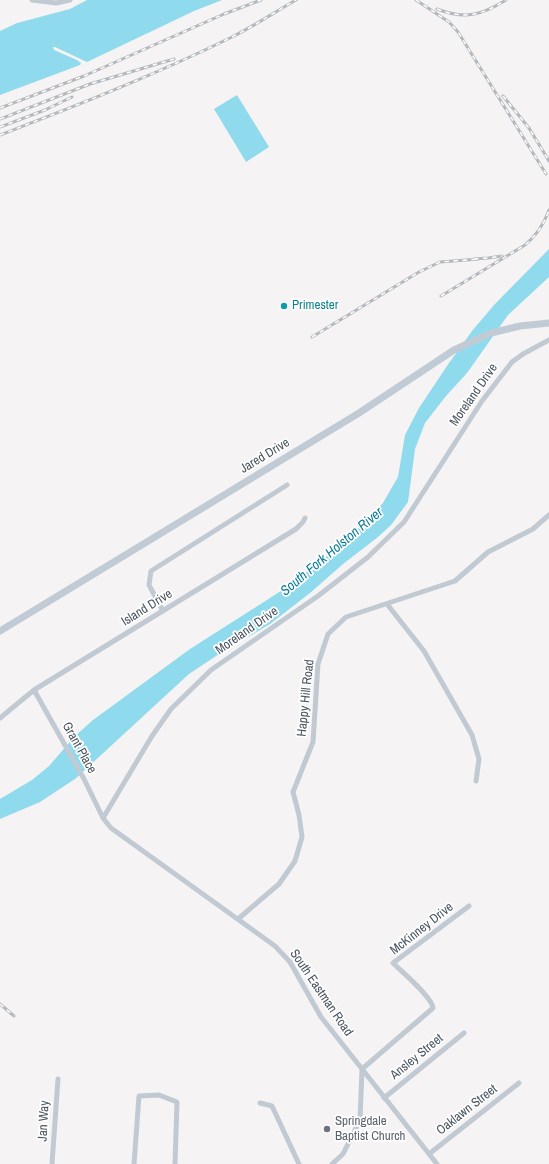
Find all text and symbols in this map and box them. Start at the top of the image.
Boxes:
place label: Primester [292,298,338,314]
marker: Primester [279,301,289,311]
street label: Moreland Drive [447,361,501,429]
street label: Jared Drive [237,435,293,477]
water label: South Fork Holston River [277,504,387,600]
street label: Island Drive [119,586,175,630]
street label: Moreland Drive [213,604,281,658]
street label: Happy Hill Road [294,659,318,737]
street label: Grant Place [59,720,99,776]
street label: McKinney Drive [387,900,457,958]
street label: South Eastman Road [286,947,356,1039]
street label: Ansley Street [387,1031,447,1083]
street label: Oaklawn Street [433,1081,501,1139]
street label: Jan Way [35,1100,53,1142]
place label: Springdale Baptist Church [335,1114,406,1145]
marker: Springdale Baptist Church [322,1124,332,1134]

